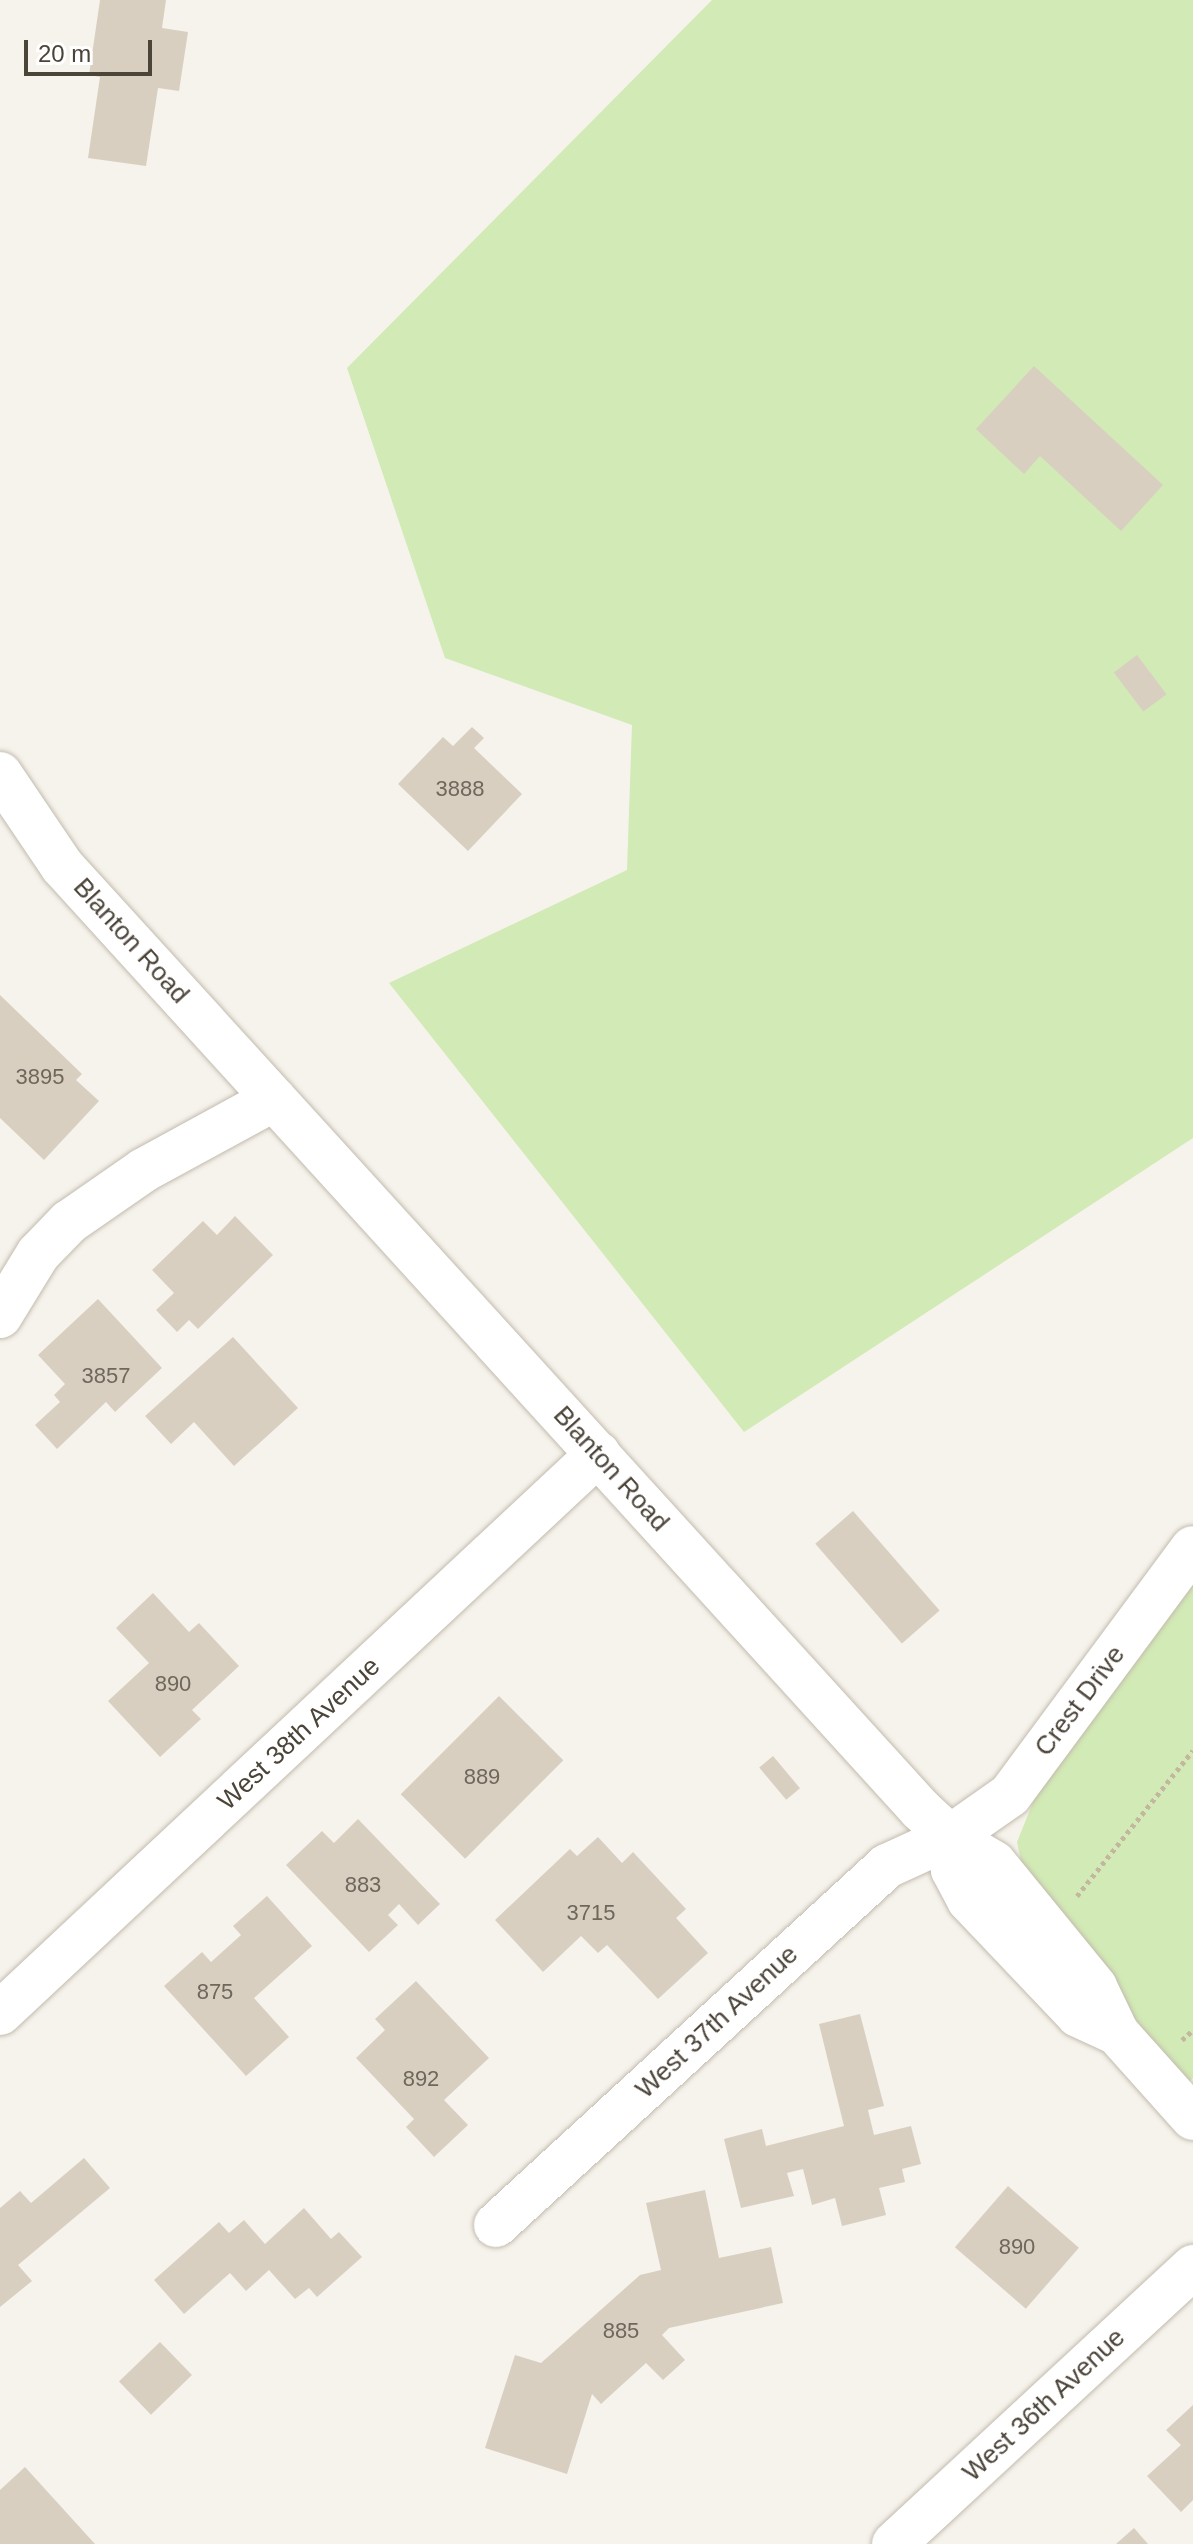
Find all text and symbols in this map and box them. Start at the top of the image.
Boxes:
scale bar [28,24,156,74]
text: 20 m [38,40,91,67]
house number: 3888 [436,776,484,802]
street label: Blanton Road [67,872,195,1010]
house number: 3895 [16,1064,64,1090]
house number: 3857 [82,1363,130,1389]
street label: Blanton Road [547,1400,675,1538]
street label: Crest Drive [1028,1640,1132,1762]
street label: West 38th Avenue [211,1650,387,1818]
house number: 890 [155,1671,191,1697]
house number: 889 [464,1764,500,1790]
house number: 883 [345,1872,381,1898]
house number: 3715 [567,1900,615,1926]
street label: West 37th Avenue [629,1938,805,2106]
house number: 875 [197,1979,233,2005]
house number: 892 [403,2066,439,2092]
house number: 890 [999,2234,1035,2260]
house number: 885 [603,2318,639,2344]
street label: West 36th Avenue [956,2321,1132,2489]

